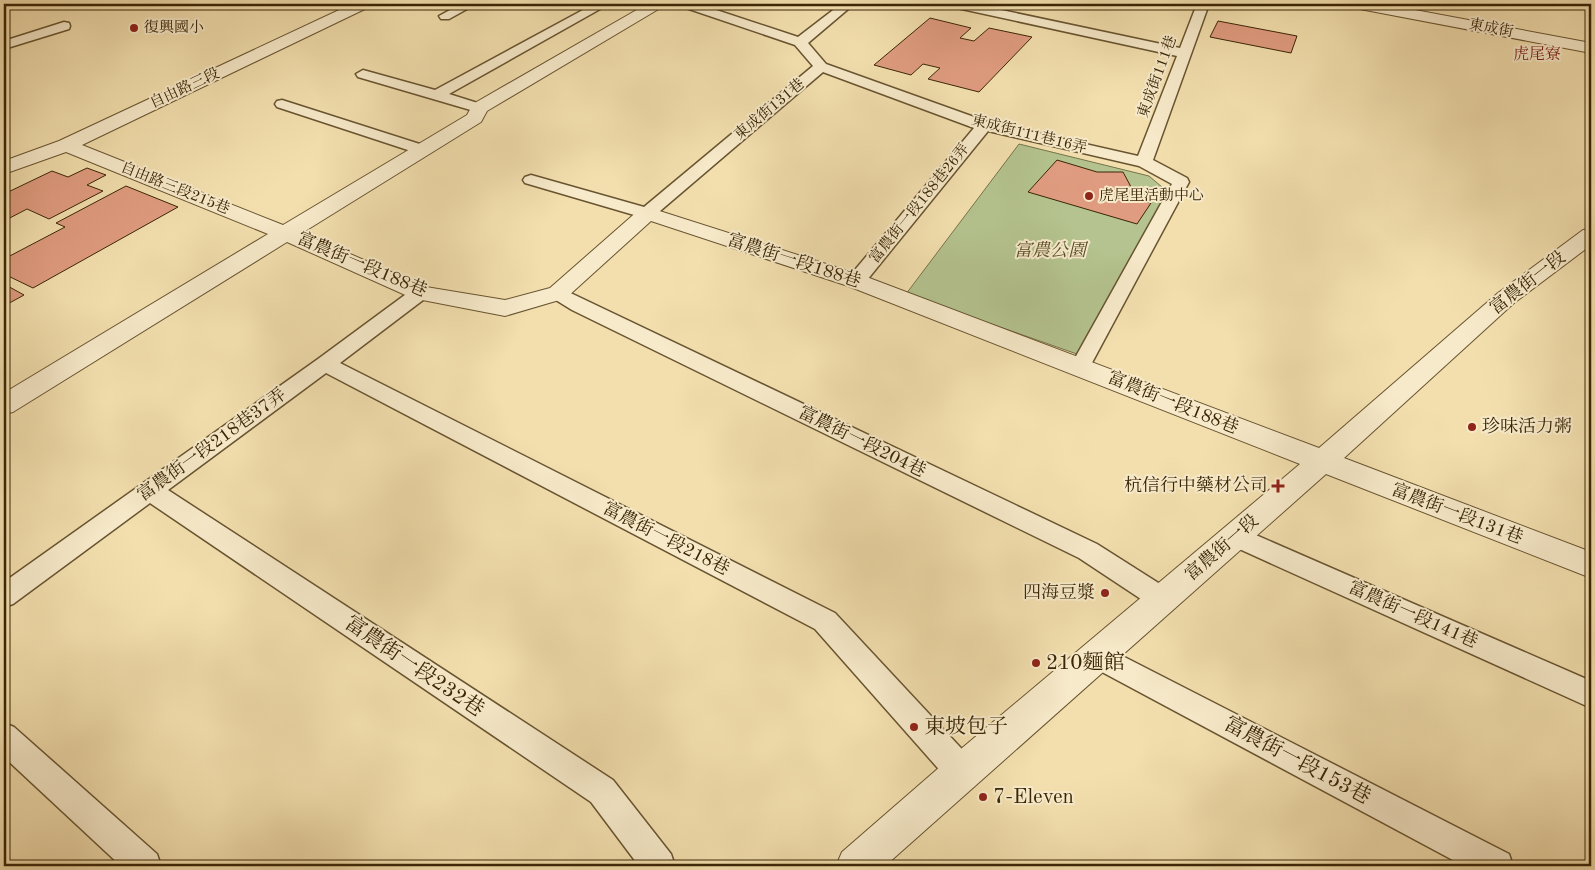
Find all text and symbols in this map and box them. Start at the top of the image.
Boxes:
street label: 東成街 [1467,15,1515,41]
place label: 復興國小 [144,19,204,36]
marker: 復興國小 [128,22,140,34]
street label: 東成街111巷 [1134,33,1180,120]
district label: 虎尾寮 [1513,45,1561,63]
street label: 自由路三段 [147,65,222,112]
street label: 東成街131巷 [731,75,808,143]
street label: 東成街111巷16弄 [970,111,1089,157]
street label: 富農街一段188巷26弄 [866,140,973,266]
street label: 自由路三段215巷 [118,158,232,218]
place label: 虎尾里活動中心 [1099,187,1204,204]
marker: 虎尾里活動中心 [1083,190,1095,202]
street label: 富農街一段188巷 [294,228,430,301]
street label: 富農街一段188巷 [725,229,864,291]
park label: 富農公園 [1014,240,1089,260]
street label: 富農街一段 [1486,247,1569,318]
street label: 富農街一段188巷 [1105,367,1242,437]
street label: 富農街一段218巷37弄 [133,384,289,505]
street label: 富農街一段204巷 [795,402,929,481]
place label: 珍味活力粥 [1482,416,1572,436]
marker: 珍味活力粥 [1466,421,1478,433]
place label: 杭信行中藥材公司 [1124,475,1268,495]
street label: 富農街一段131巷 [1389,479,1526,547]
marker: 杭信行中藥材公司 [1272,480,1284,492]
street label: 富農街一段218巷 [600,498,733,579]
street label: 富農街一段 [1181,510,1262,584]
street label: 富農街一段141巷 [1346,577,1481,652]
place label: 四海豆漿 [1023,582,1095,602]
marker: 四海豆漿 [1099,587,1111,599]
street label: 富農街一段232巷 [341,611,488,721]
place label: 210麵館 [1046,651,1125,674]
marker: 210麵館 [1030,657,1042,669]
street label: 富農街一段153巷 [1220,712,1375,808]
place label: 東坡包子 [924,715,1008,738]
marker: 東坡包子 [908,721,920,733]
place label: 7-Eleven [993,787,1074,808]
marker: 7-Eleven [977,791,989,803]

